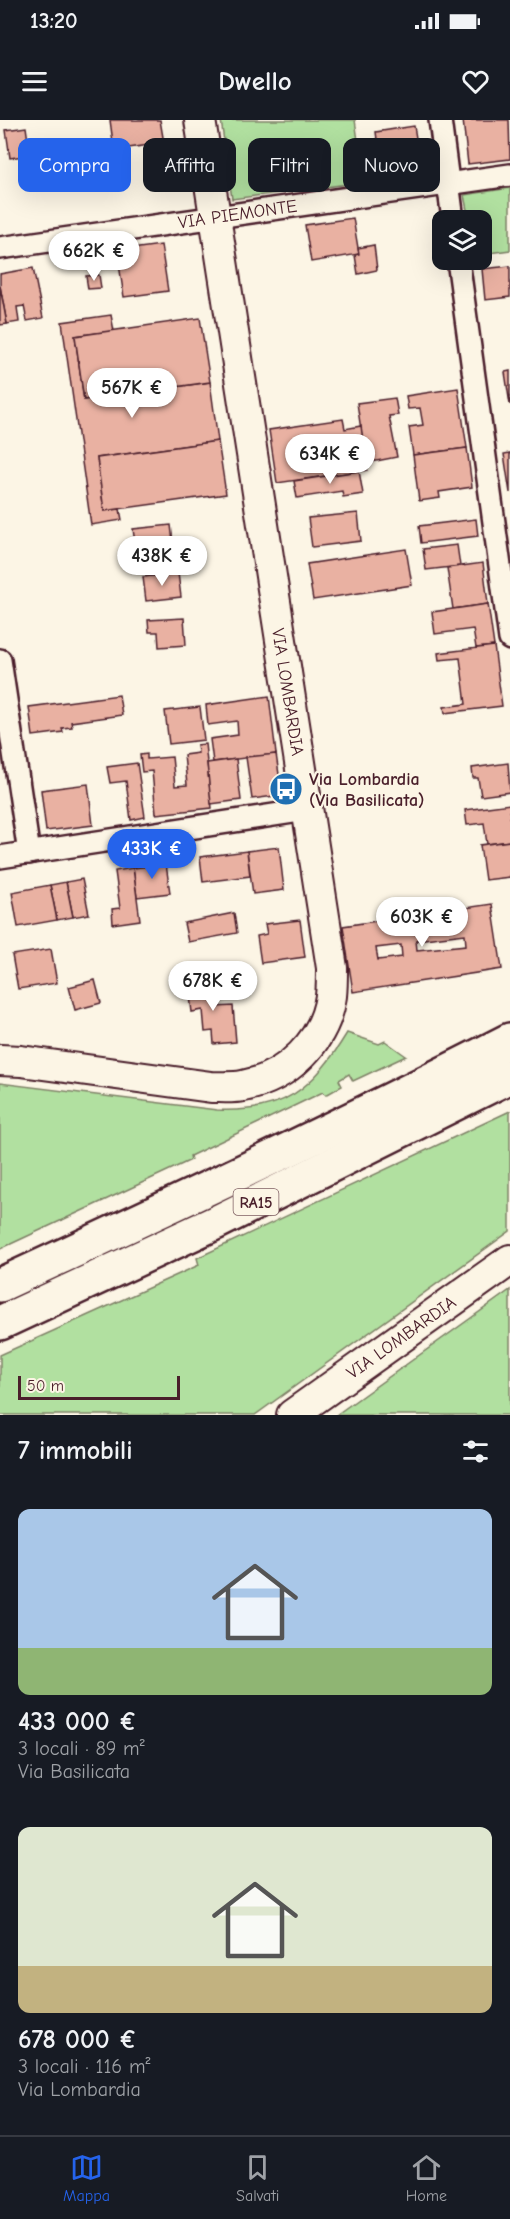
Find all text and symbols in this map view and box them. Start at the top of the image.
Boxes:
text: 13:20 [30,8,78,34]
icon: menu [18,65,51,98]
icon: heart [459,65,492,98]
text: Dwello [218,66,292,97]
chip: Compra [18,138,131,192]
chip: Affitta [143,138,236,192]
chip: Filtri [248,138,331,192]
chip: Nuovo [343,138,440,192]
street label: VIA PIEMONTE [177,196,299,233]
map controls [432,210,492,270]
button: layers [432,210,492,270]
pin: 662K € [45,231,143,282]
text: 662K € [62,239,126,262]
pin: 567K € [83,368,181,419]
text: 567K € [101,376,163,399]
pin: 634K € [281,434,379,485]
text: 634K € [299,442,361,465]
pin: 438K € [113,536,211,587]
text: 438K € [131,544,193,567]
street label: VIA LOMBARDIA [267,627,308,757]
place label: Via Lombardia (Via Basilicata) [309,769,424,811]
bus stop icon: Via Lombardia (Via Basilicata) [268,771,304,807]
pin: 433K € [103,829,201,880]
text: 433K € [121,837,183,860]
pin: 603K € [373,897,471,948]
text: 603K € [390,905,454,928]
pin: 678K € [164,961,262,1012]
text: 678K € [182,969,244,992]
road number: RA15 [234,1189,278,1215]
street label: VIA LOMBARDIA [343,1292,460,1384]
scale bar [18,1373,180,1400]
text: 50 m [27,1377,64,1395]
icon: filters [459,1435,492,1468]
text: 7 immobili [18,1436,133,1466]
icon: home [201,1548,309,1656]
text: 433 000 € [18,1707,137,1737]
text: 3 locali · 89 m² [18,1737,145,1760]
text: Via Basilicata [18,1760,130,1783]
icon: home [201,1866,309,1974]
text: 678 000 € [18,2025,137,2055]
text: 3 locali · 116 m² [18,2055,150,2078]
text: Via Lombardia [18,2078,141,2101]
tab: Mappa [63,2151,110,2205]
tab: Salvati [236,2151,280,2205]
tab: Home [406,2151,447,2205]

